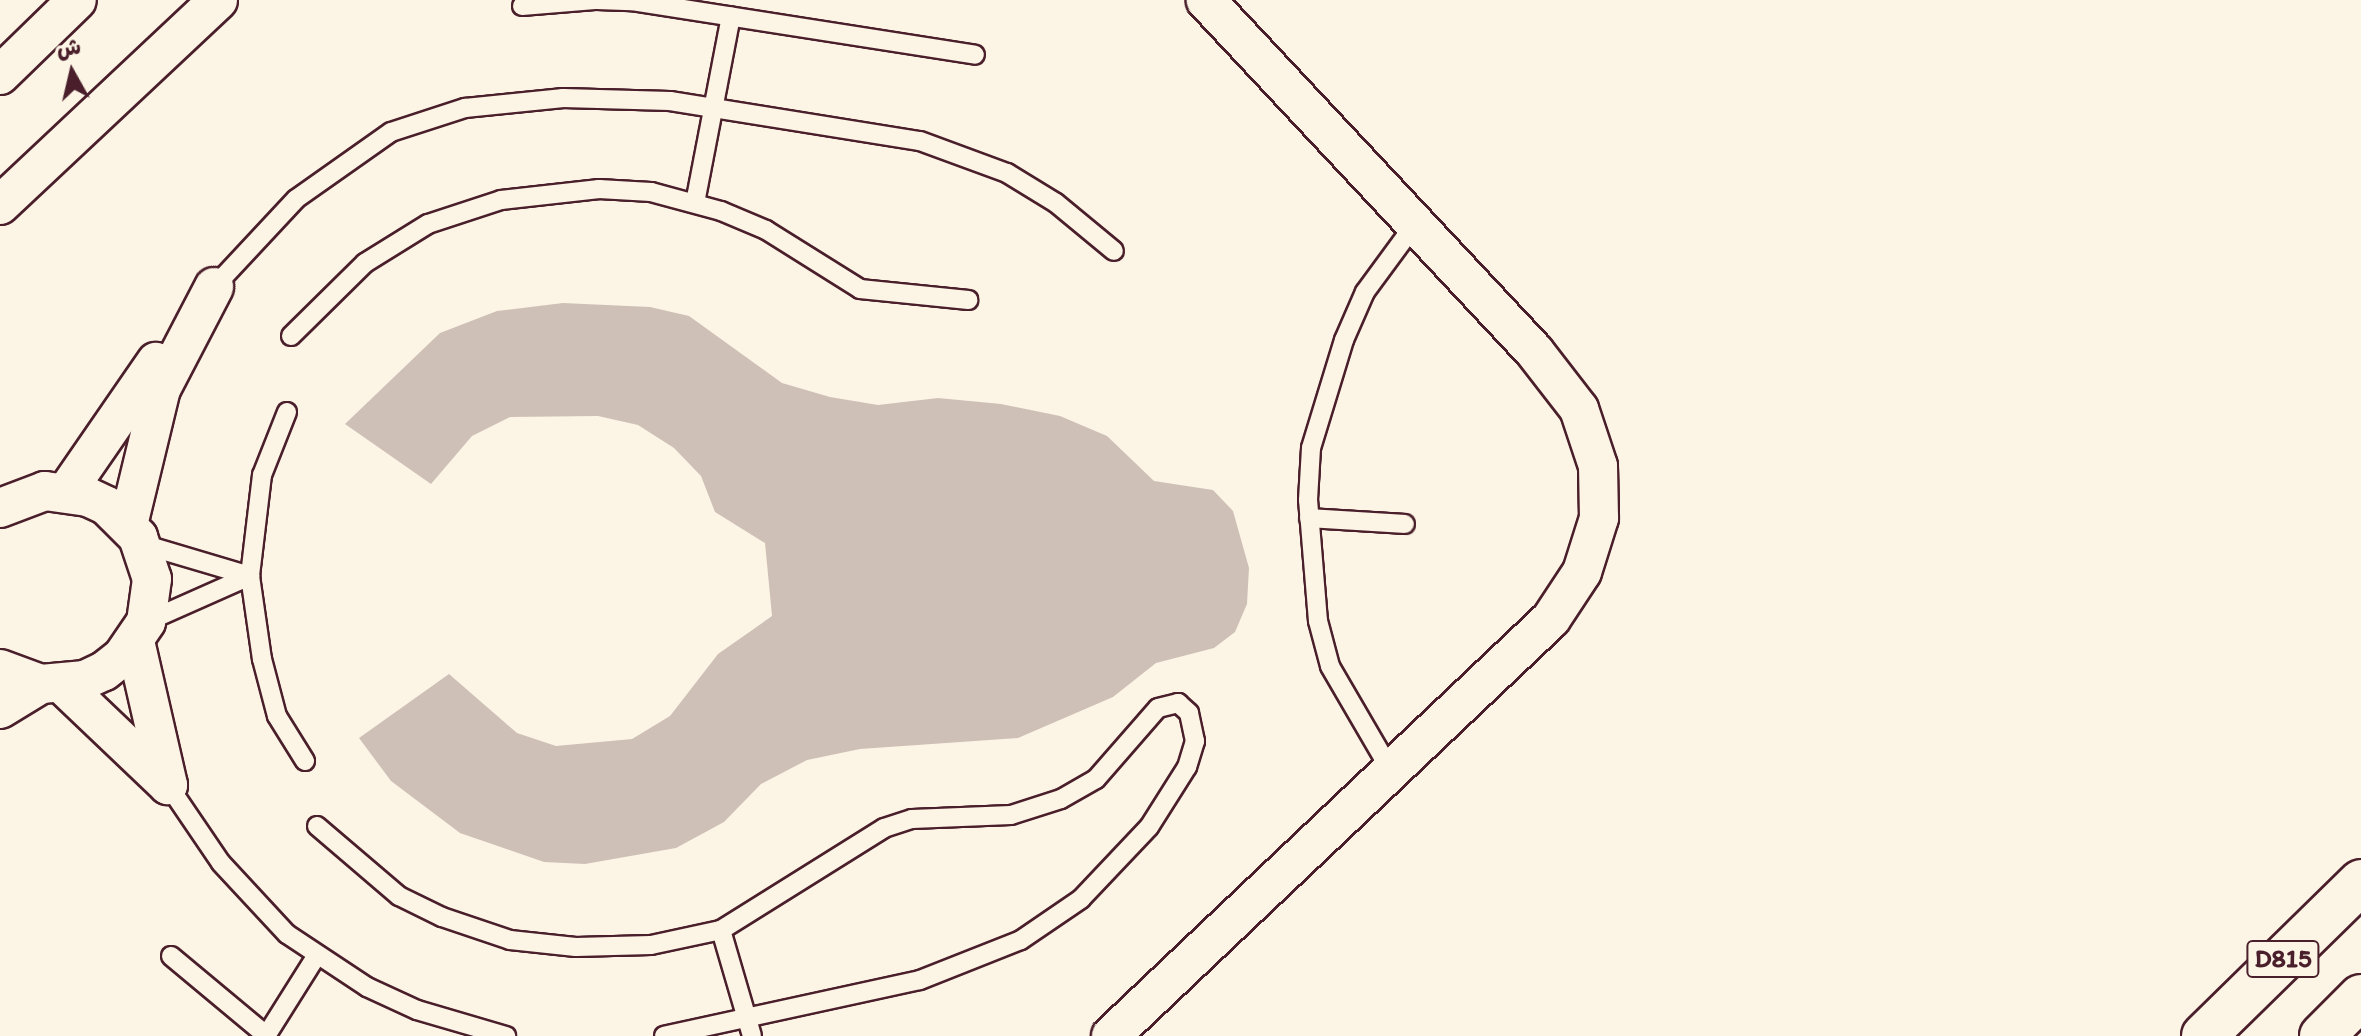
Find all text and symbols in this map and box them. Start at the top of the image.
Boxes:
north arrow [32,32,112,112]
text: ش [55,33,82,63]
road number: D815 [2245,937,2321,981]

